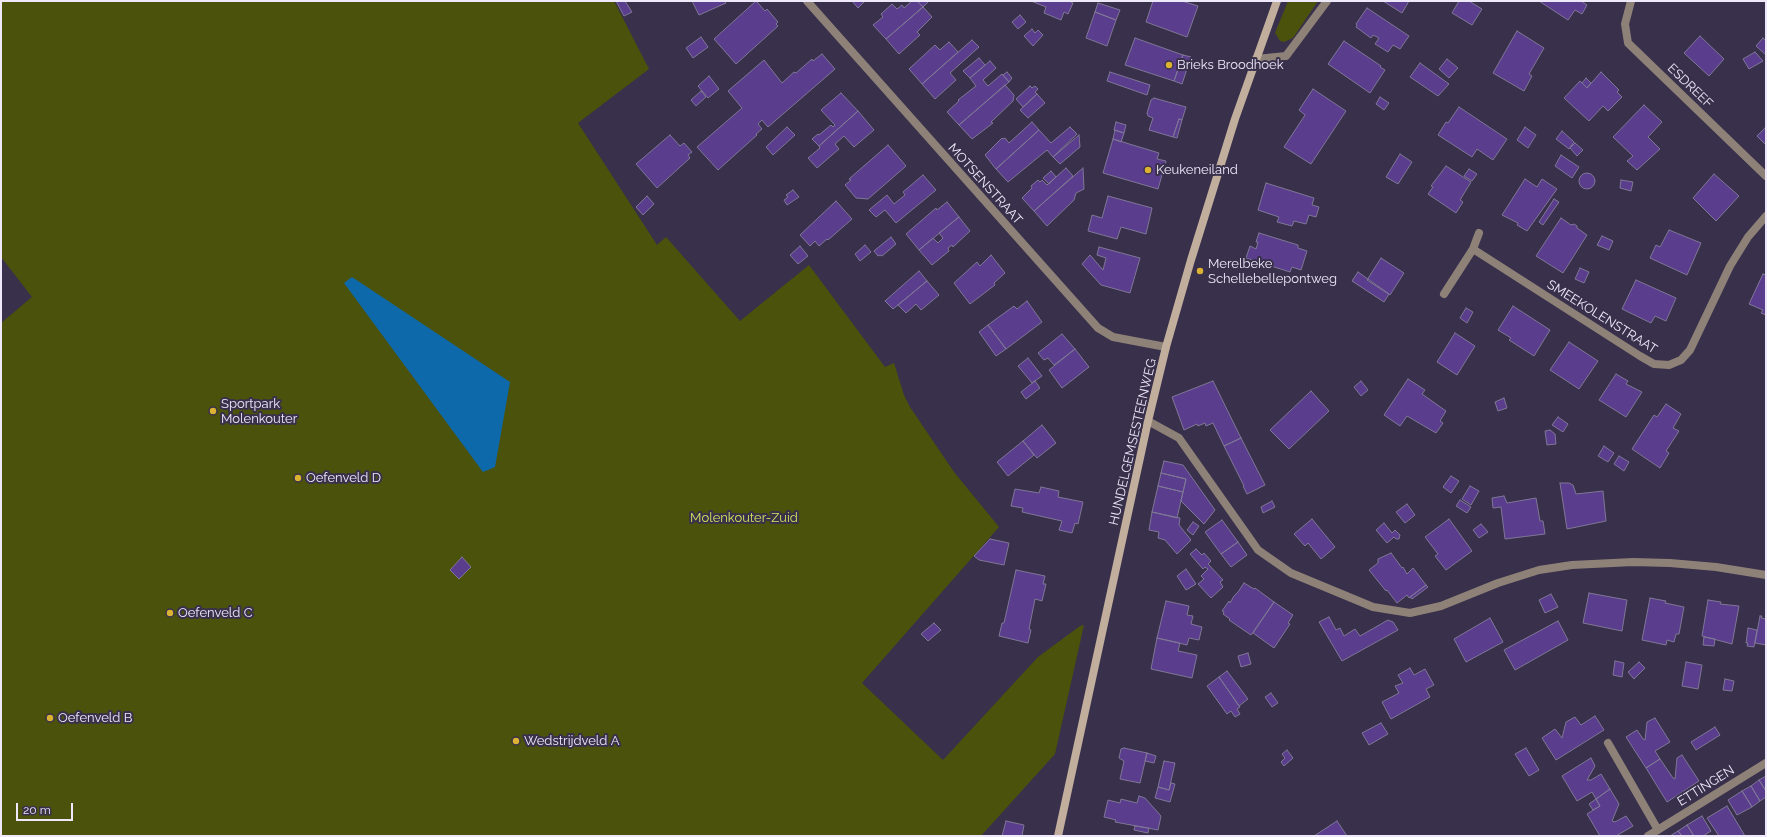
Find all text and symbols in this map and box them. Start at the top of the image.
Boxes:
place label: Brieks Broodhoek [1177,57,1284,73]
marker: Brieks Broodhoek [1164,60,1174,70]
street label: ESDREEF [1664,61,1716,111]
street label: MOTSENSTRAAT [945,140,1025,228]
place label: Keukeneiland [1156,162,1238,178]
marker: Keukeneiland [1143,165,1153,175]
place label: Merelbeke Schellebellepontweg [1208,256,1337,287]
marker: Merelbeke Schellebellepontweg [1195,266,1205,276]
street label: SMEEKOLENSTRAAT [1544,277,1660,357]
street label: HUNDELGEMSESTEENWEG [1106,357,1160,527]
place label: Sportpark Molenkouter [221,396,297,427]
marker: Sportpark Molenkouter [208,406,218,416]
place label: Oefenveld D [306,470,381,486]
marker: Oefenveld D [293,473,303,483]
park label: Molenkouter-Zuid [690,510,798,526]
place label: Oefenveld C [178,605,253,621]
marker: Oefenveld C [165,608,175,618]
place label: Oefenveld B [58,710,132,726]
marker: Oefenveld B [45,713,55,723]
place label: Wedstrijdveld A [524,733,620,749]
marker: Wedstrijdveld A [511,736,521,746]
street label: ETTINGEN [1675,762,1737,810]
scale bar [18,795,75,821]
text: 20 m [23,803,51,817]

